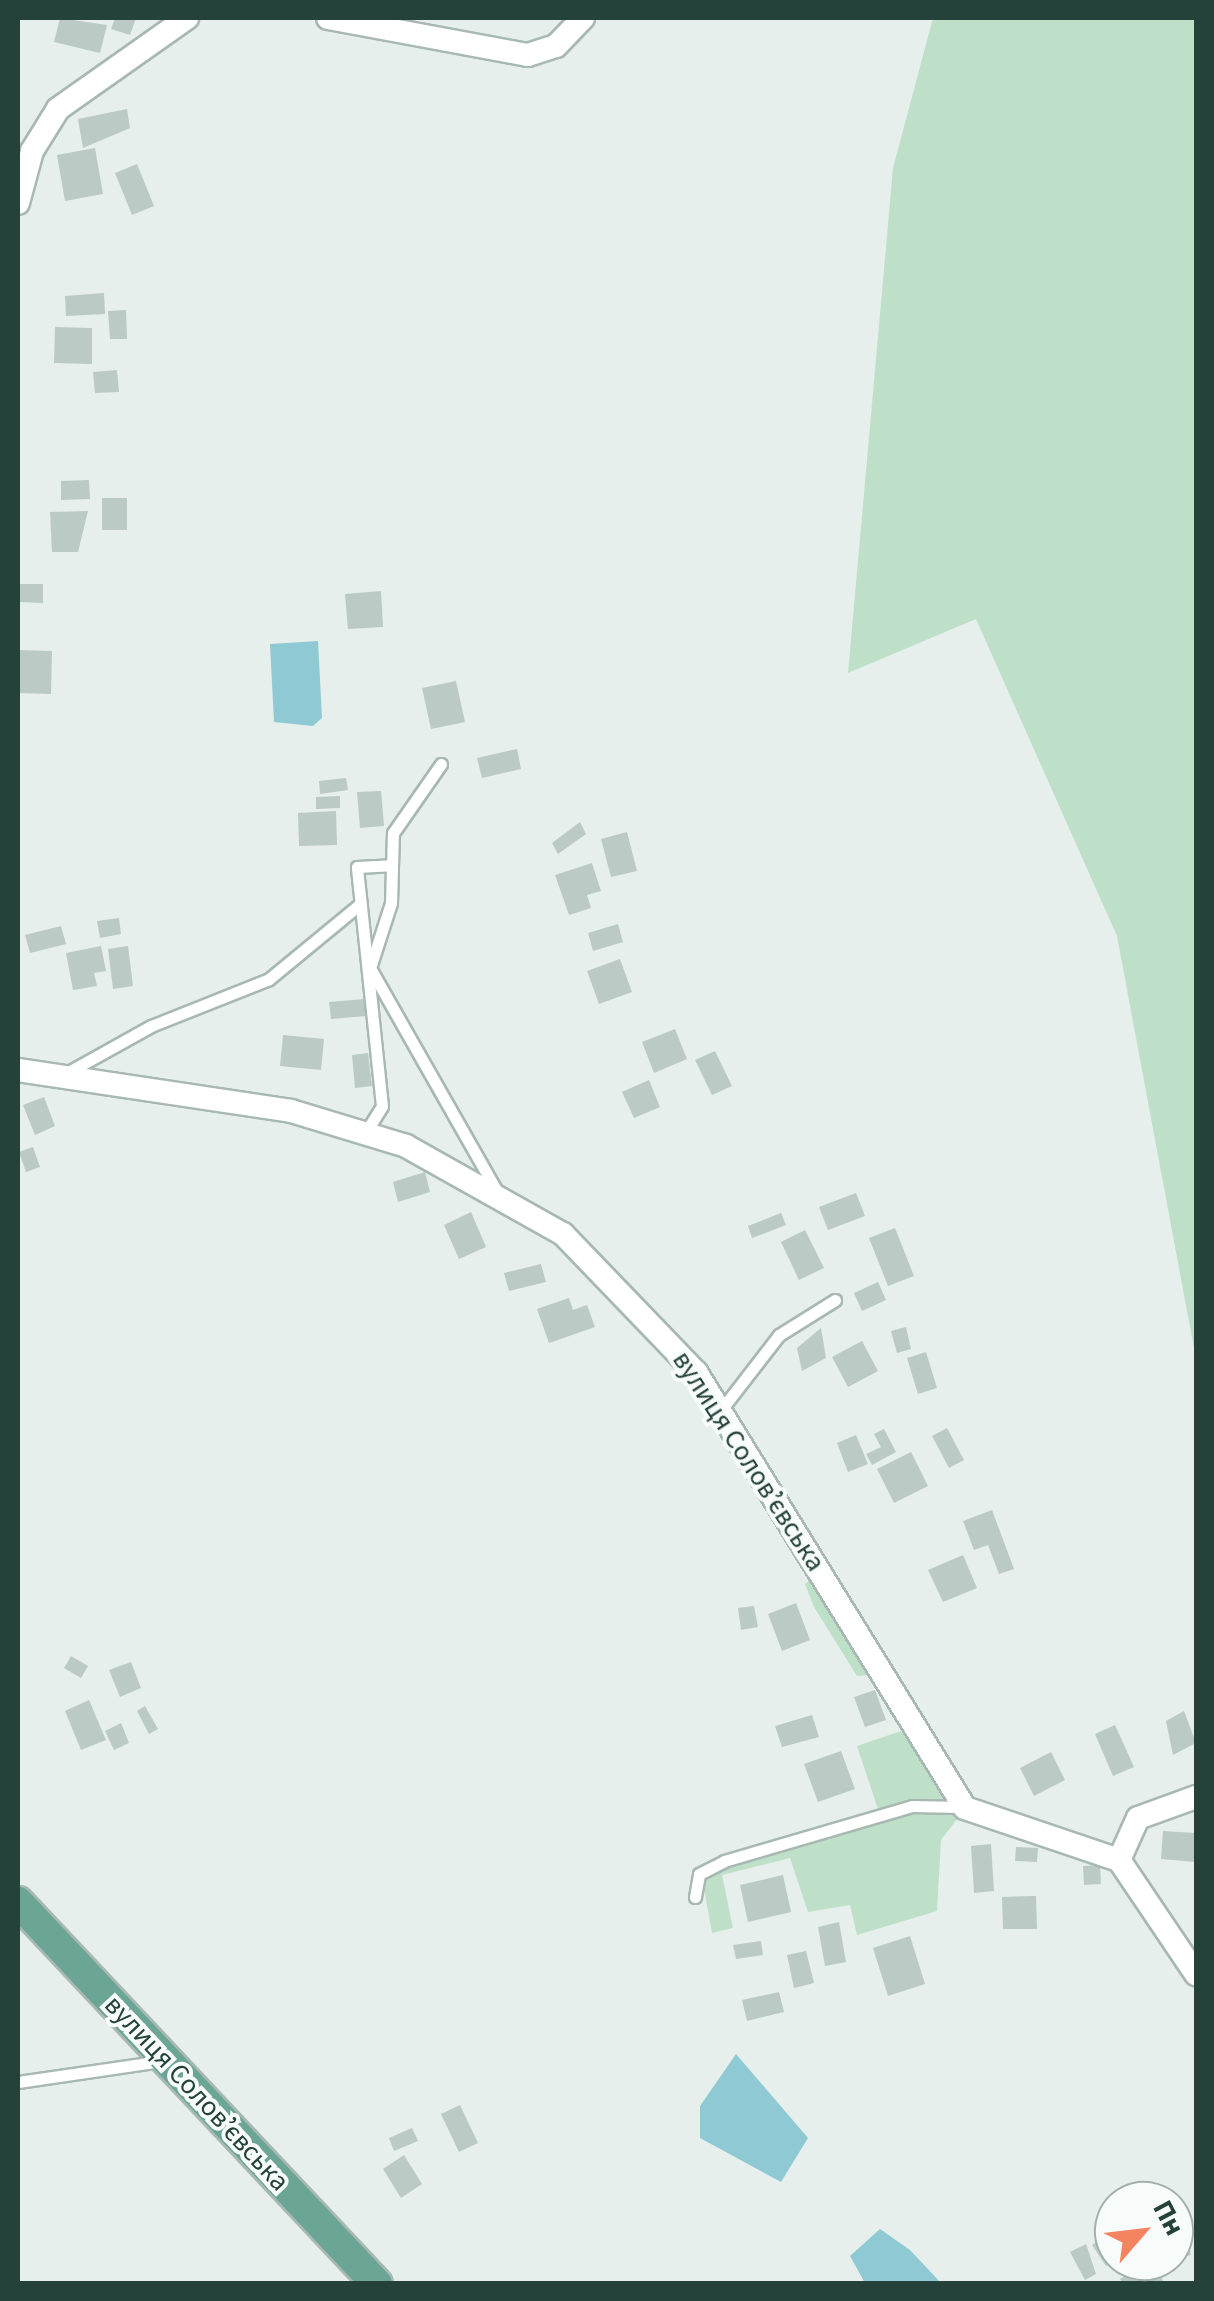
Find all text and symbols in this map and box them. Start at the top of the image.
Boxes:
street label: вулиця Соловʼєвська [665,1345,833,1577]
street label: вулиця Соловʼєвська [98,1988,296,2198]
north arrow [1094,2181,1194,2281]
text: Пн [1143,2193,1195,2243]

